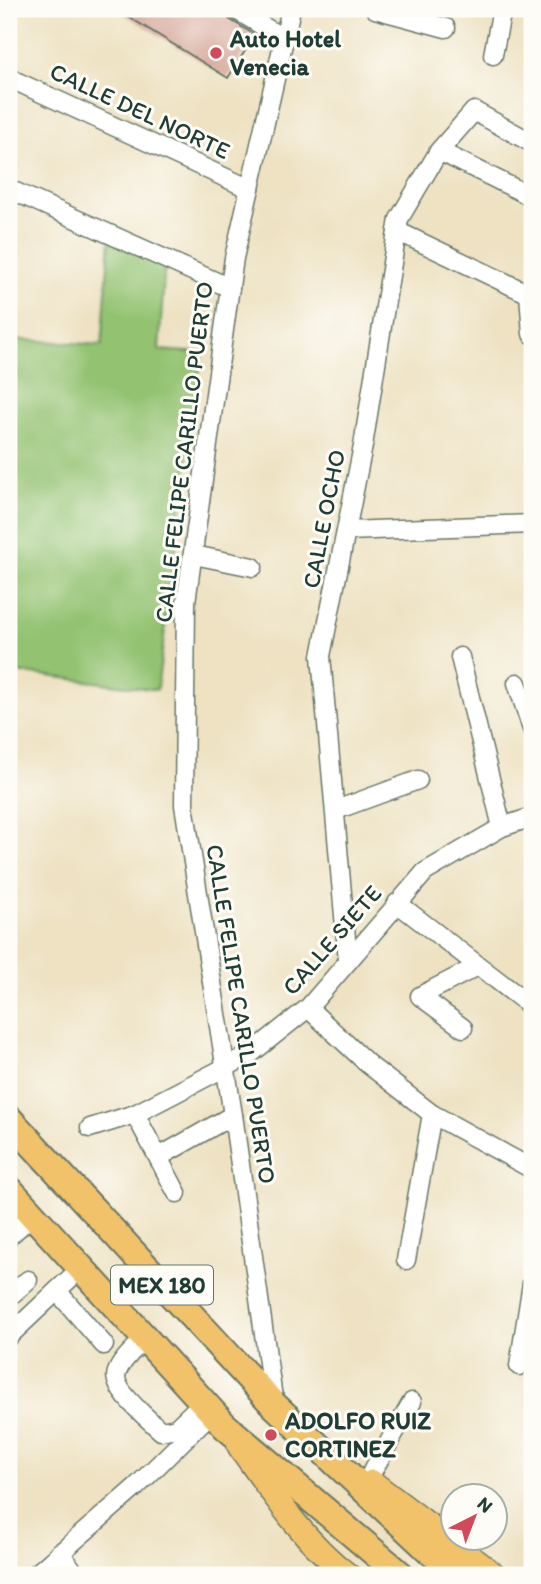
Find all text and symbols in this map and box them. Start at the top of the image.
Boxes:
place label: Auto Hotel Venecia [229,24,341,81]
marker: Auto Hotel Venecia [208,45,224,61]
street label: CALLE DEL NORTE [45,56,235,165]
street label: CALLE FELIPE CARILLO PUERTO [148,280,219,624]
street label: CALLE OCHO [296,447,351,591]
street label: CALLE FELIPE CARILLO PUERTO [200,842,283,1186]
street label: CALLE SIETE [276,879,387,1001]
road number: MEX 180 [111,1266,213,1304]
place label: ADOLFO RUIZ CORTINEZ [284,1406,431,1463]
marker: ADOLFO RUIZ CORTINEZ [263,1427,279,1443]
north arrow [440,1482,510,1552]
text: N [473,1492,498,1518]

